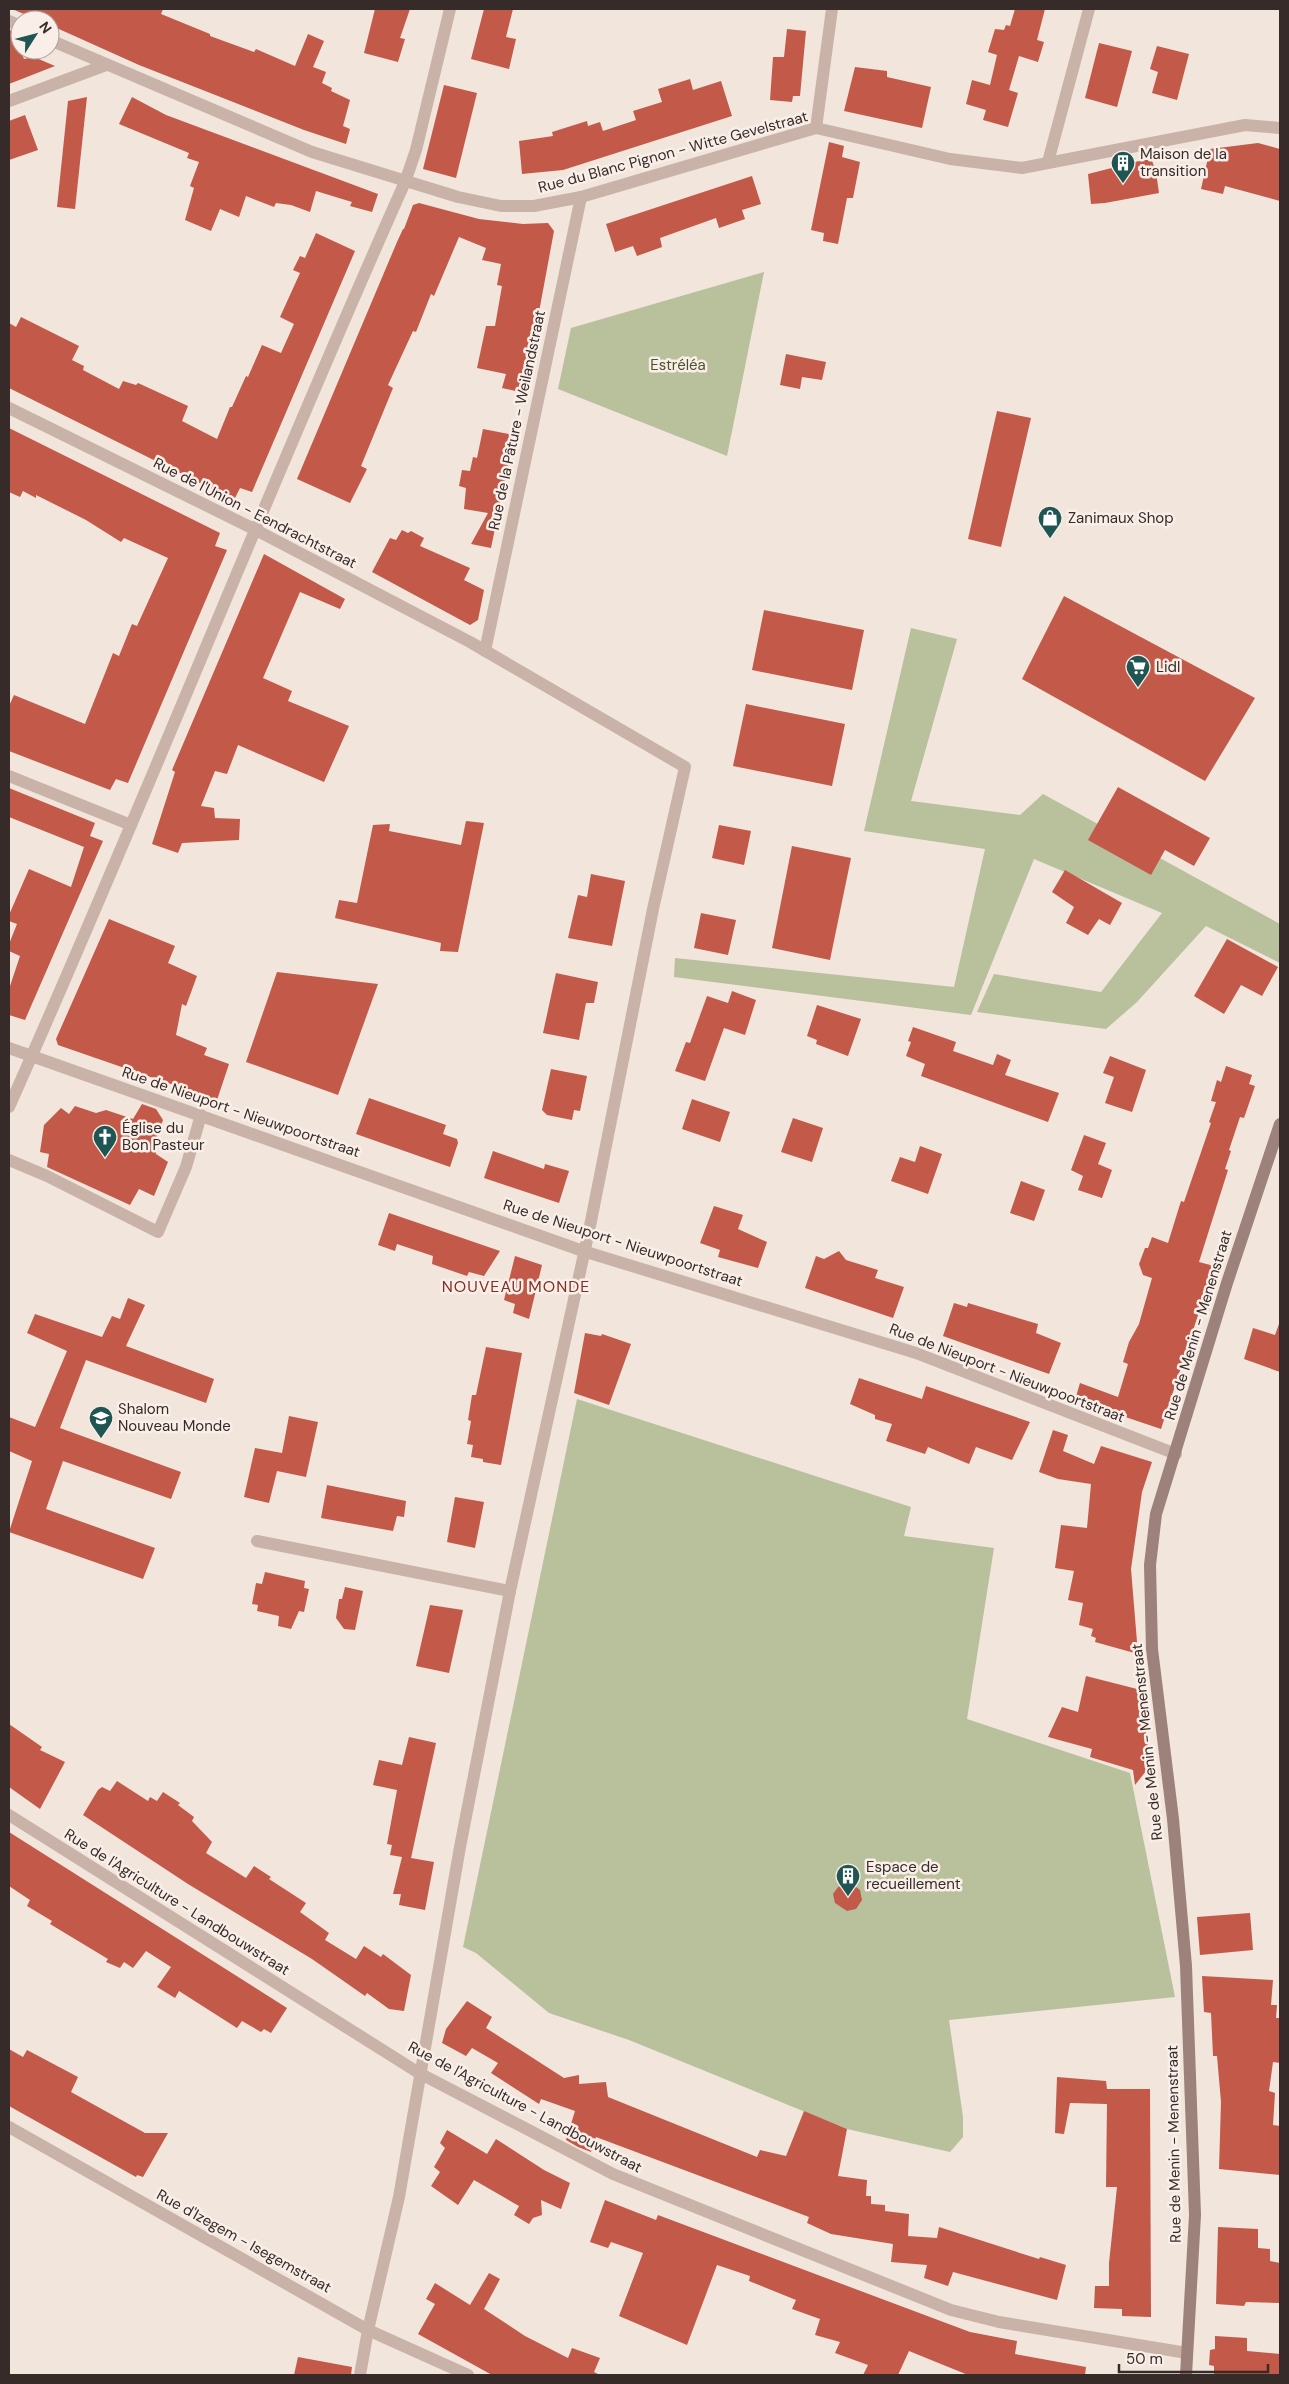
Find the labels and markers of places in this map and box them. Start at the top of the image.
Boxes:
place label: Maison de la transition [1140,144,1227,181]
building icon: Maison de la transition [1110,150,1136,184]
shop icon: Zanimaux Shop [1037,505,1063,539]
place label: Zanimaux Shop [1068,508,1174,528]
supermarket icon: Lidl [1125,654,1151,688]
place label: Lidl [1156,657,1180,677]
place label: Église du Bon Pasteur [122,1118,205,1155]
church icon: Église du Bon Pasteur [92,1124,118,1158]
place label: Shalom Nouveau Monde [118,1399,231,1436]
school or university icon: Shalom Nouveau Monde [88,1405,114,1439]
place label: Espace de recueillement [866,1857,961,1894]
building icon: Espace de recueillement [835,1863,861,1897]

